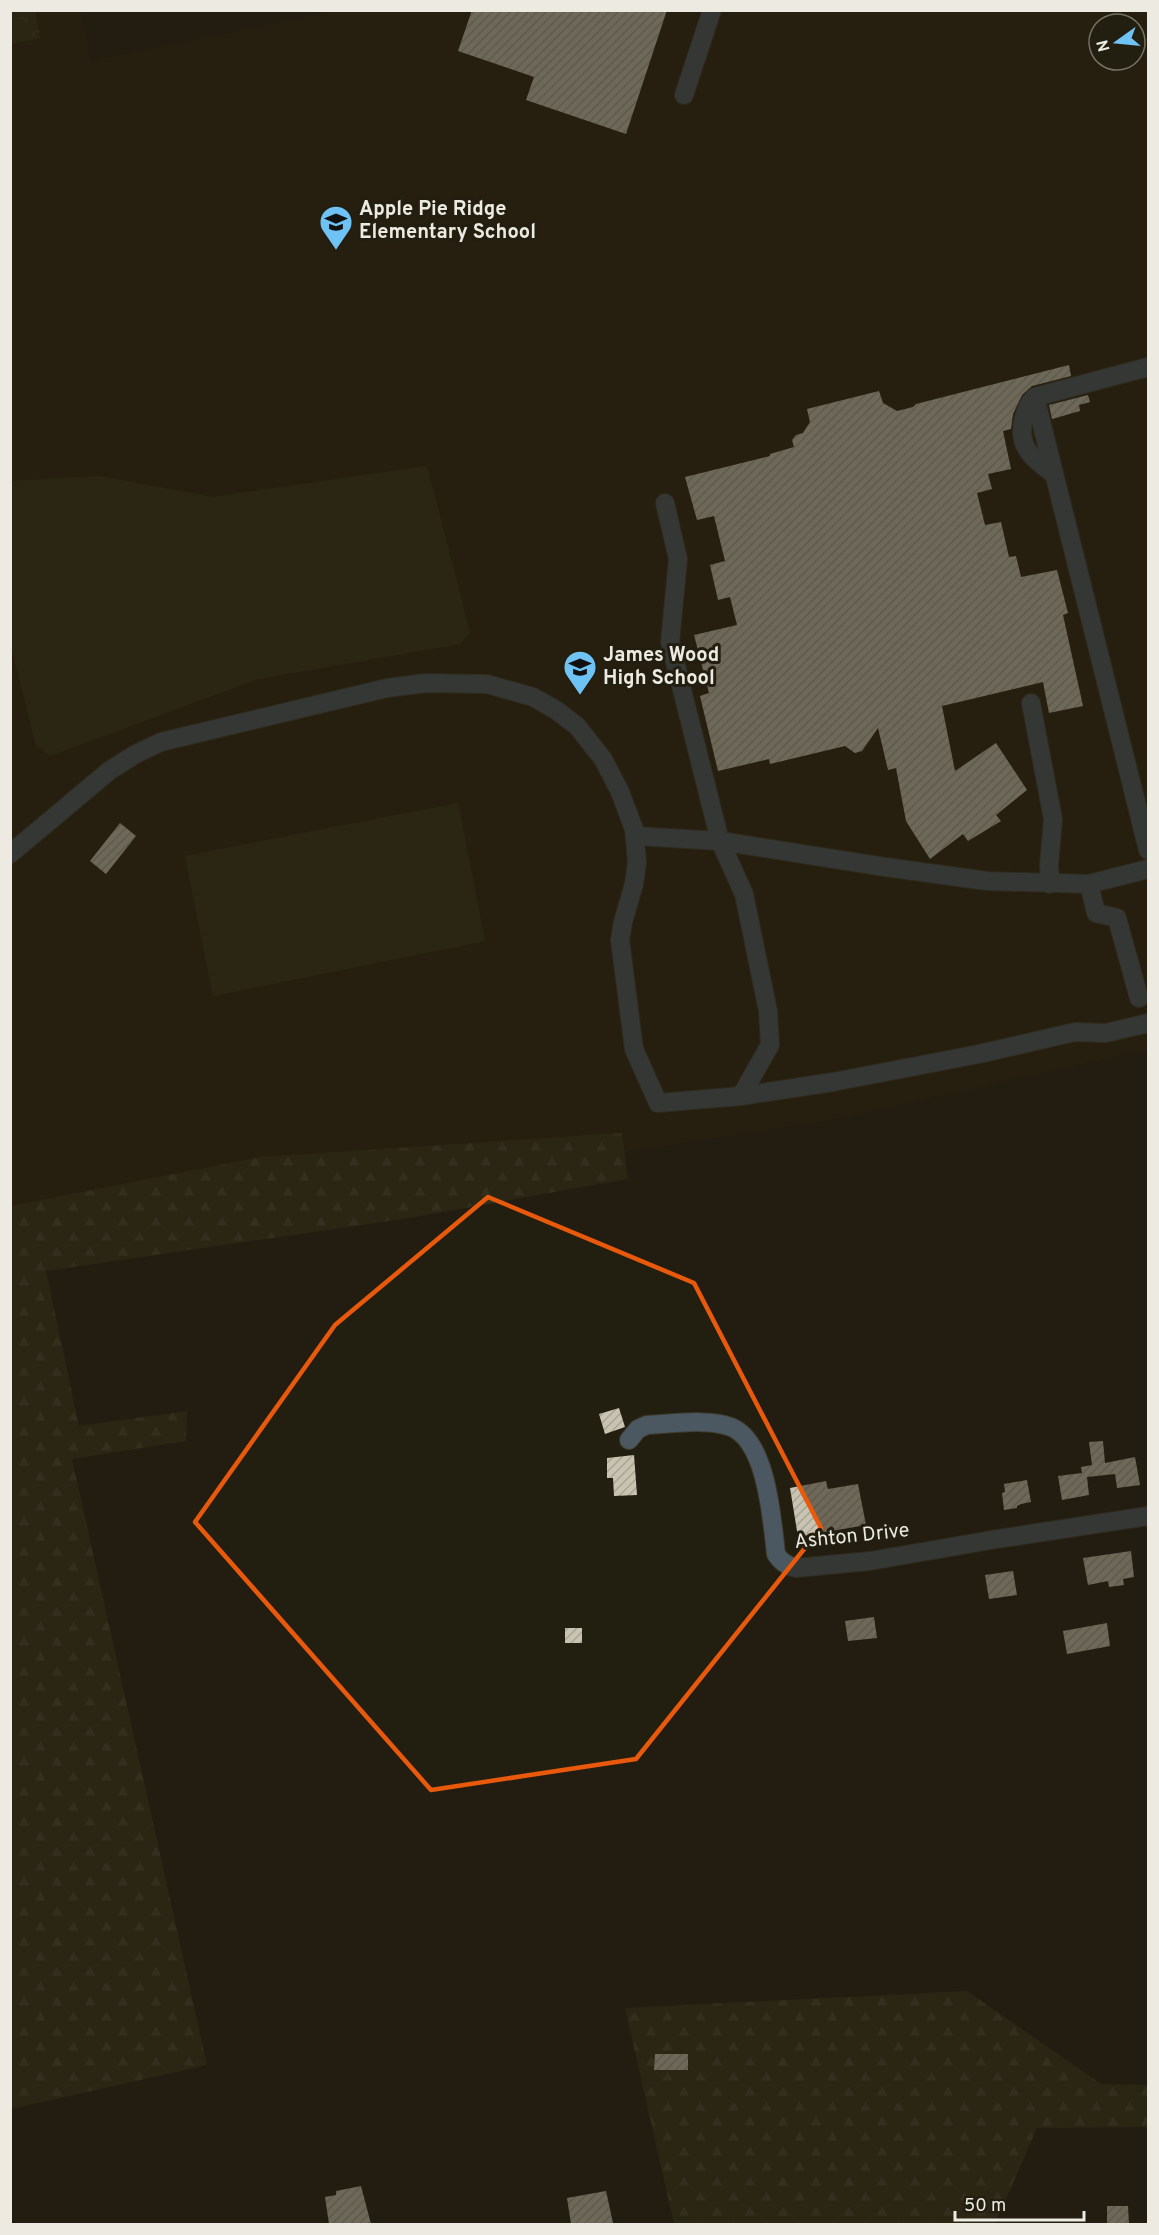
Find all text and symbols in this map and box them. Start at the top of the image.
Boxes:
north arrow [1087,12,1147,72]
text: N [1093,37,1116,54]
place label: Apple Pie Ridge Elementary School [359,197,536,246]
school or university icon: Apple Pie Ridge Elementary School [318,204,354,251]
place label: James Wood High School [603,643,719,692]
school or university icon: James Wood High School [562,649,598,696]
street label: Ashton Drive [793,1518,911,1556]
scale bar [955,2184,1084,2222]
text: 50 m [964,2195,1006,2218]

